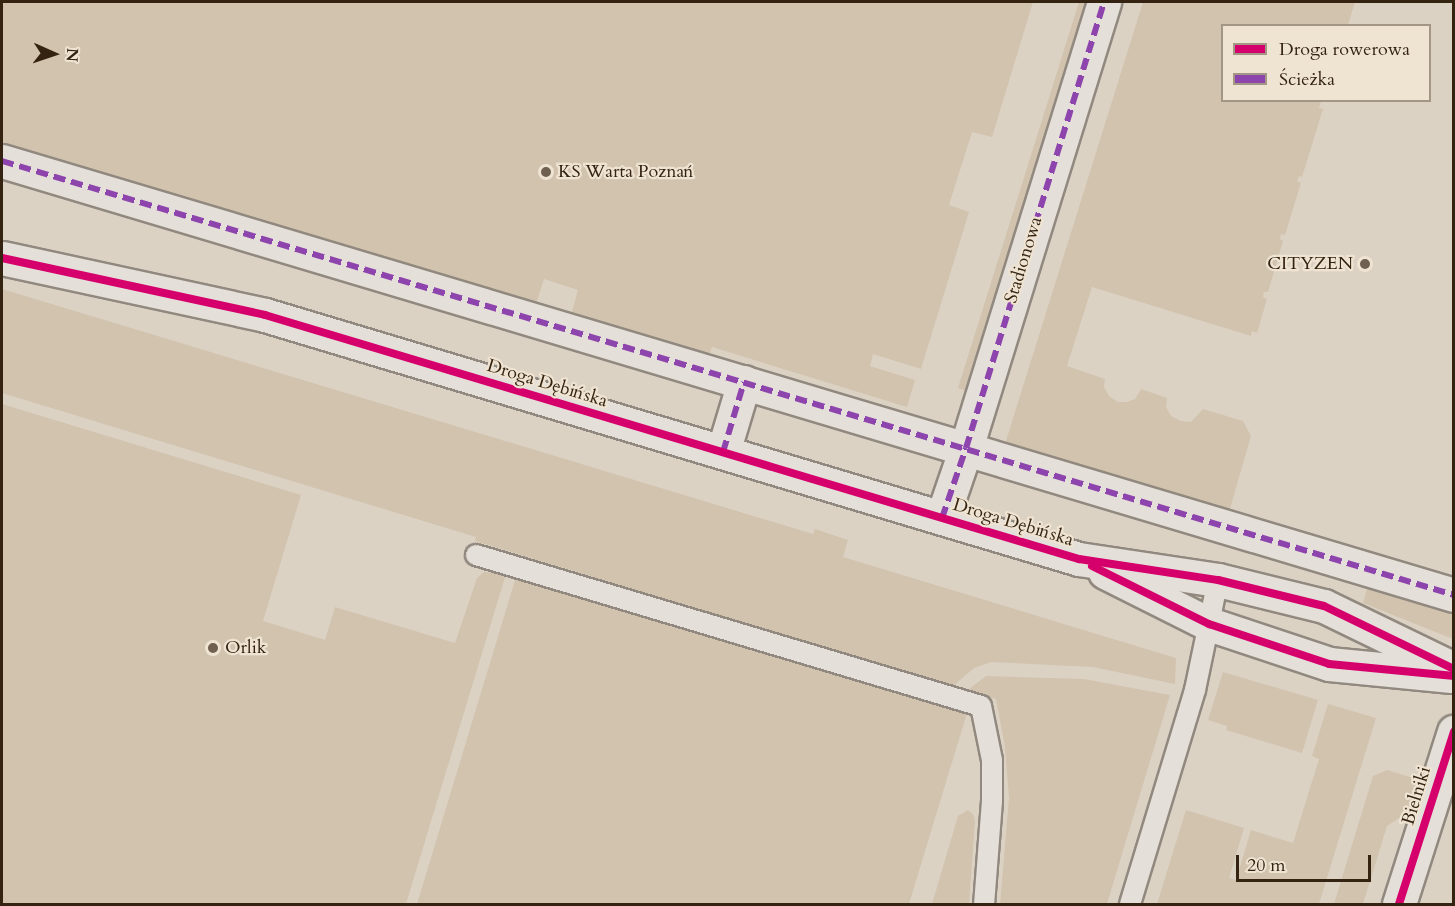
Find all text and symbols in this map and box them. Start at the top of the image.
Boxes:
north arrow [24,24,84,84]
legend [1221,24,1431,102]
text: Droga rowerowa [1279,37,1410,62]
text: N [61,47,83,62]
text: Ścieżka [1279,67,1335,92]
place label: KS Warta Poznań [558,161,694,183]
marker: KS Warta Poznań [539,165,553,179]
street label: Stadionowa [1001,214,1047,306]
place label: CITYZEN [1267,253,1353,275]
marker: CITYZEN [1358,257,1372,271]
street label: Droga Dębińska [484,355,610,413]
street label: Droga Dębińska [950,494,1076,552]
place label: Orlik [225,637,266,659]
marker: Orlik [206,641,220,655]
street label: Bielniki [1398,764,1436,828]
scale bar [1239,843,1374,881]
text: 20 m [1247,853,1286,878]

